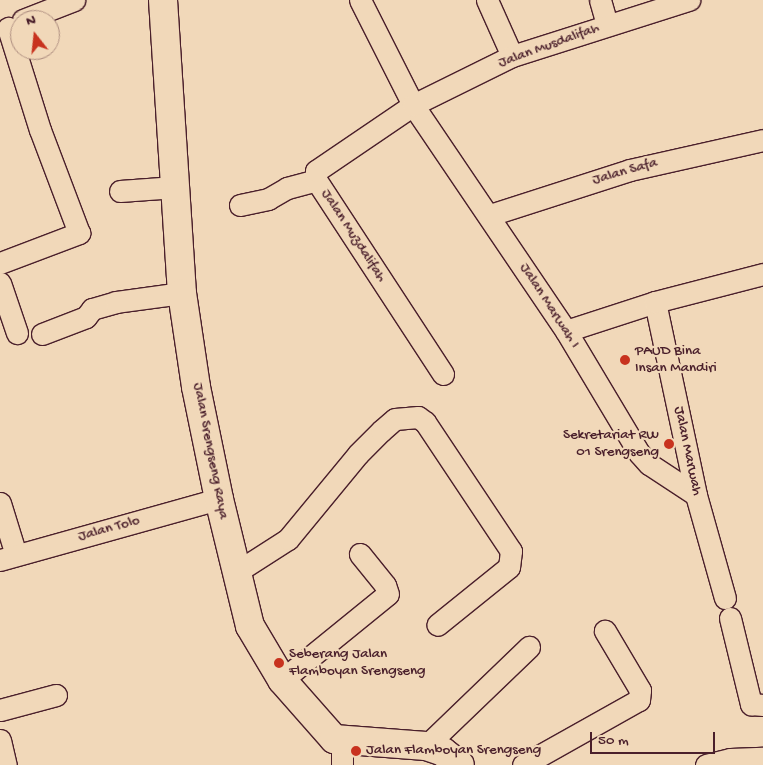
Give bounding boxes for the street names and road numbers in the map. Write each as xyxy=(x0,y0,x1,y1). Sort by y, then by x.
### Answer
street label: Jalan Musdalifah xyxy=(496,19,602,73)
street label: Jalan Safa xyxy=(590,154,660,190)
street label: Jalan Muzdalifah xyxy=(316,186,390,286)
street label: Jalan Marwah I xyxy=(515,260,583,352)
street label: Jalan Srengseng Raya xyxy=(188,381,232,521)
street label: Jalan Marwah xyxy=(669,405,705,497)
street label: Jalan Tolo xyxy=(76,512,142,546)

